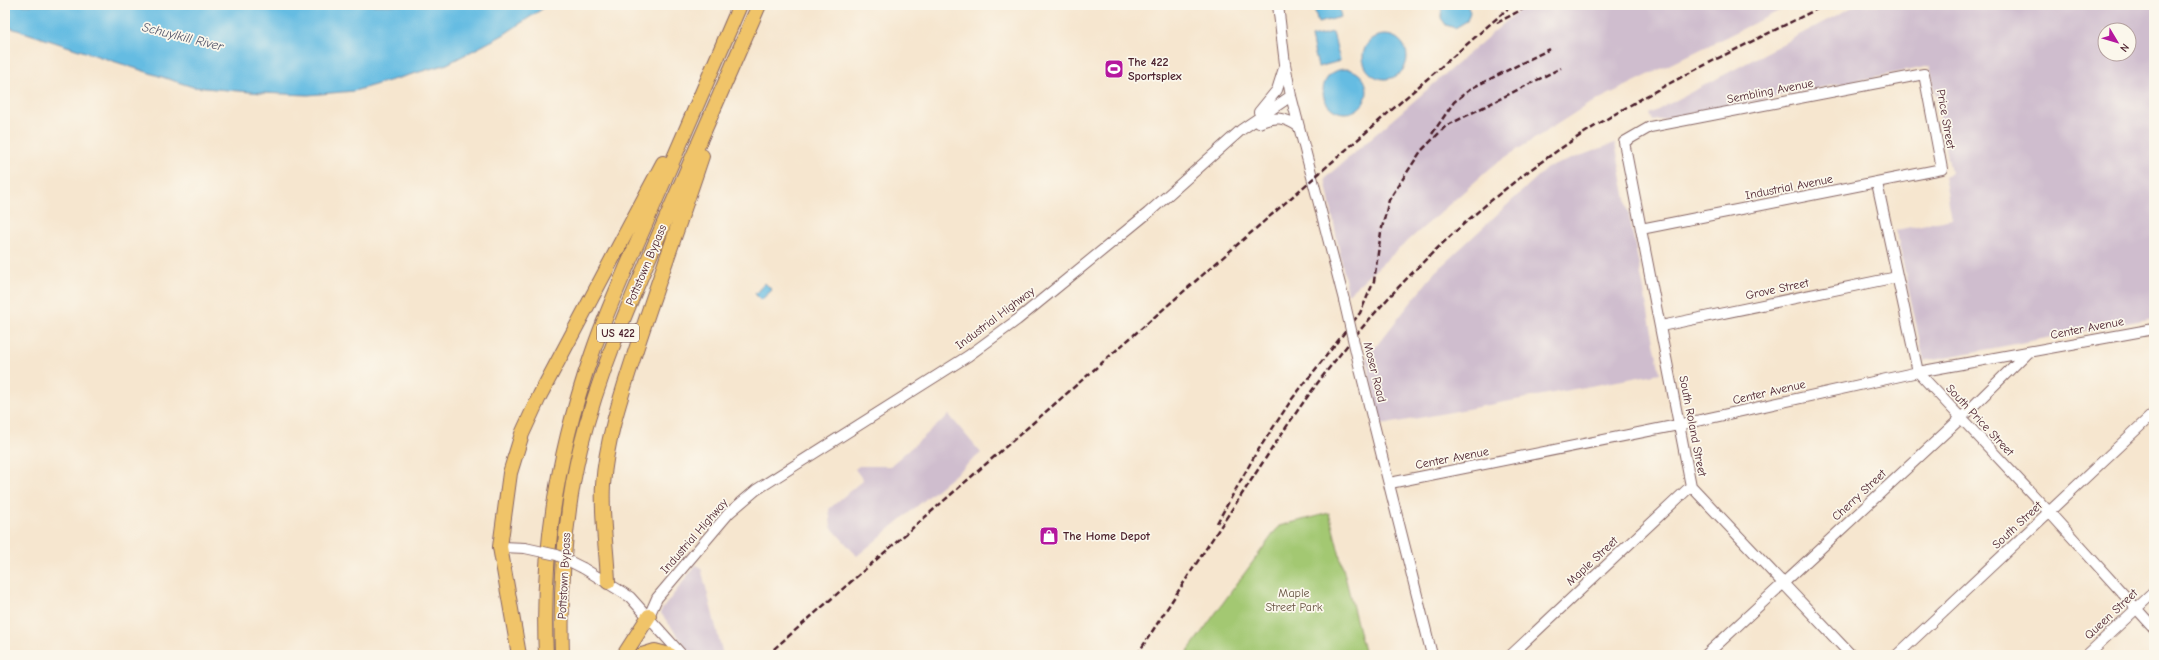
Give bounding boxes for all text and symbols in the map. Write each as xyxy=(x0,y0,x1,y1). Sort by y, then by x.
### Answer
water label: Schuylkill River xyxy=(141,19,226,54)
north arrow xyxy=(2097,22,2137,62)
text: N xyxy=(2117,41,2132,55)
place label: The 422 Sportsplex xyxy=(1128,55,1182,83)
sports icon: The 422 Sportsplex xyxy=(1103,58,1125,80)
street label: Sembling Avenue xyxy=(1726,76,1814,106)
street label: Price Street xyxy=(1934,88,1958,150)
street label: Industrial Avenue xyxy=(1744,172,1834,202)
street label: Pottstown Bypass xyxy=(623,222,669,308)
street label: Grove Street xyxy=(1744,275,1810,303)
street label: Industrial Highway xyxy=(953,283,1038,352)
street label: Center Avenue xyxy=(2049,314,2125,342)
road number: US 422 xyxy=(597,324,639,342)
street label: Moser Road xyxy=(1361,340,1389,404)
street label: South Roland Street xyxy=(1676,374,1710,478)
street label: Center Avenue xyxy=(1731,377,1807,407)
street label: South Price Street xyxy=(1943,381,2017,459)
street label: Center Avenue xyxy=(1414,444,1490,472)
street label: Cherry Street xyxy=(1829,466,1889,524)
street label: Industrial Highway xyxy=(657,495,731,577)
street label: South Street xyxy=(1989,498,2045,552)
shop icon: The Home Depot xyxy=(1038,525,1060,547)
place label: The Home Depot xyxy=(1063,529,1151,543)
street label: Pottstown Bypass xyxy=(555,532,573,620)
street label: Maple Street xyxy=(1563,533,1621,588)
park label: Maple Street Park xyxy=(1265,586,1323,614)
street label: Queen Street xyxy=(2082,586,2141,642)

